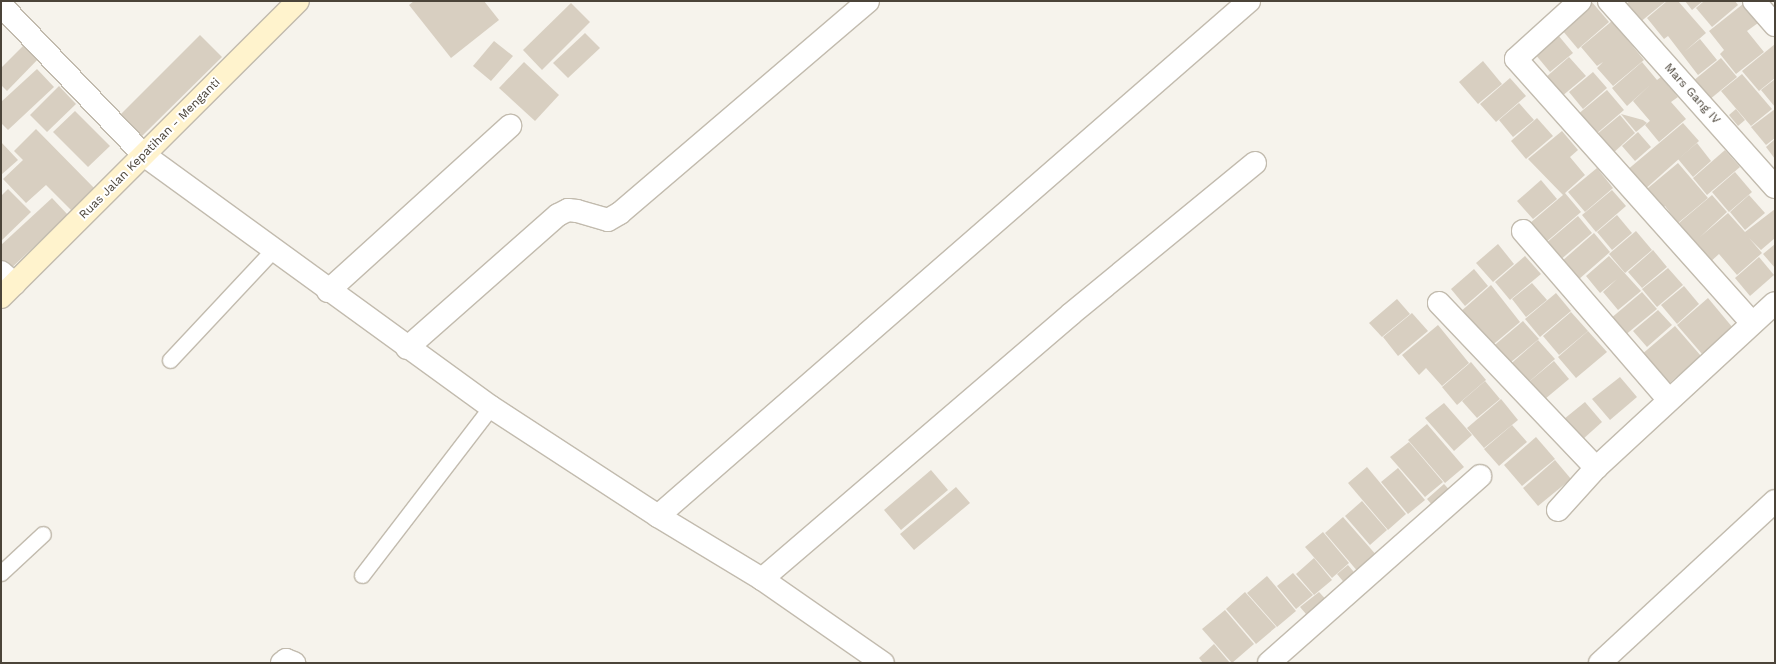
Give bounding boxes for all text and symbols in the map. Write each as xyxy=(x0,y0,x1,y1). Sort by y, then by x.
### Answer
street label: Mars Gang IV xyxy=(1661,61,1723,127)
street label: Ruas Jalan Kepatihan - Menganti xyxy=(76,75,224,223)

